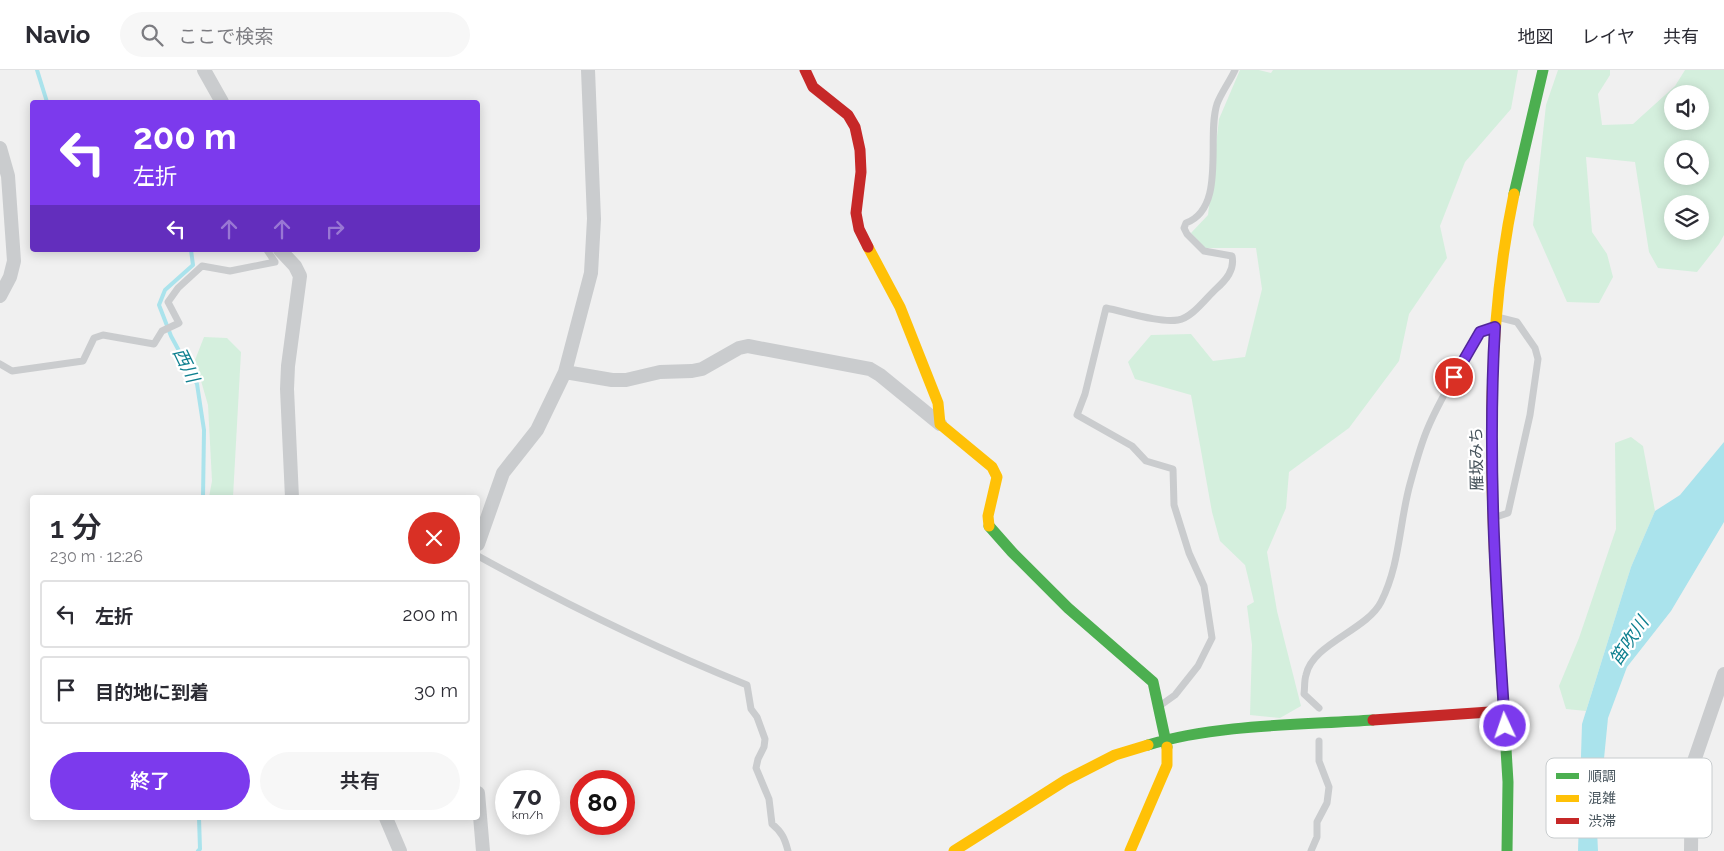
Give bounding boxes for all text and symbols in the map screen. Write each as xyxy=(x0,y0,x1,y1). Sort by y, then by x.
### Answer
search box xyxy=(120,12,470,57)
text: Navio xyxy=(25,20,90,49)
icon: search xyxy=(138,21,166,49)
text: ここで検索 xyxy=(178,25,273,47)
text: 地図 xyxy=(1518,26,1554,47)
text: レイヤ xyxy=(1582,26,1635,47)
text: 共有 xyxy=(1663,26,1699,47)
map controls xyxy=(1664,85,1709,240)
button: sound xyxy=(1664,85,1709,130)
text: 200 m xyxy=(133,116,237,157)
icon: left xyxy=(50,120,115,185)
button: search xyxy=(1664,140,1709,185)
text: 左折 xyxy=(133,163,177,189)
button: layers xyxy=(1664,195,1709,240)
icon: left xyxy=(162,215,190,243)
icon: ahead xyxy=(215,215,243,243)
icon: ahead xyxy=(268,215,296,243)
icon: right xyxy=(321,215,349,243)
water label: 西川 xyxy=(169,344,205,387)
pin xyxy=(1433,356,1475,398)
icon: arrive xyxy=(1440,363,1468,391)
street label: 雁坂みち xyxy=(1466,427,1487,491)
text: 1 分 xyxy=(50,510,102,545)
button: close xyxy=(408,512,460,564)
text: 230 m · 12:26 xyxy=(50,547,143,566)
icon: left xyxy=(52,600,80,628)
text: 200 m xyxy=(403,603,458,625)
text: 左折 xyxy=(95,605,133,627)
water label: 笛吹川 xyxy=(1605,611,1654,669)
icon: arrive xyxy=(52,676,80,704)
text: 30 m xyxy=(414,679,458,701)
text: 目的地に到着 xyxy=(95,681,209,703)
position arrow xyxy=(1478,699,1530,751)
button: 終了 xyxy=(50,752,250,810)
button: 共有 xyxy=(260,752,460,810)
legend xyxy=(1546,758,1712,838)
text: 順調 xyxy=(1588,768,1616,784)
speed limit sign: 80 xyxy=(570,770,635,835)
text: 70 xyxy=(513,781,542,811)
text: 混雑 xyxy=(1588,790,1616,806)
text: km/h xyxy=(512,808,543,822)
text: 渋滞 xyxy=(1588,813,1616,829)

